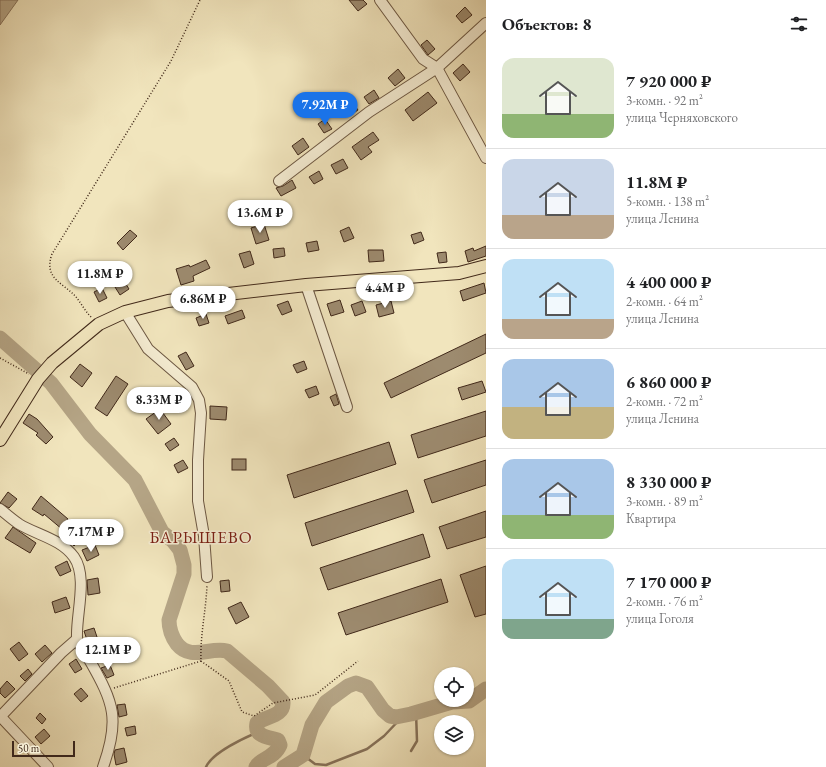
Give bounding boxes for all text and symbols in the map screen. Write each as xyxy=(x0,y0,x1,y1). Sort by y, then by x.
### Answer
text: Объектов: 8 xyxy=(502,13,592,35)
icon: filters xyxy=(788,13,810,35)
text: 7 920 000 ₽ xyxy=(626,70,712,92)
icon: home xyxy=(534,74,582,122)
pin: 7.92M ₽ xyxy=(288,92,362,126)
text: 3-комн. · 92 m² xyxy=(626,92,703,109)
text: 7.92M ₽ xyxy=(302,96,348,113)
text: улица Черняховского xyxy=(626,109,738,126)
text: 11.8M ₽ xyxy=(626,171,687,193)
icon: home xyxy=(534,175,582,223)
text: 5-комн. · 138 m² xyxy=(626,193,709,210)
pin: 13.6M ₽ xyxy=(223,200,297,234)
text: 13.6M ₽ xyxy=(237,204,283,221)
text: улица Ленина xyxy=(626,210,699,227)
pin: 11.8M ₽ xyxy=(63,261,137,295)
text: 11.8M ₽ xyxy=(77,265,123,282)
text: 4 400 000 ₽ xyxy=(626,271,712,293)
pin: 4.4M ₽ xyxy=(352,275,418,309)
icon: home xyxy=(534,275,582,323)
text: 4.4M ₽ xyxy=(365,279,405,296)
pin: 6.86M ₽ xyxy=(166,286,240,320)
text: 6.86M ₽ xyxy=(180,290,226,307)
text: 2-комн. · 64 m² xyxy=(626,293,703,310)
text: улица Ленина xyxy=(626,310,699,327)
text: 6 860 000 ₽ xyxy=(626,371,712,393)
icon: home xyxy=(534,375,582,423)
pin: 8.33M ₽ xyxy=(122,387,196,421)
text: 8.33M ₽ xyxy=(136,391,182,408)
text: 2-комн. · 72 m² xyxy=(626,393,703,410)
text: улица Ленина xyxy=(626,410,699,427)
text: 8 330 000 ₽ xyxy=(626,471,712,493)
icon: home xyxy=(534,475,582,523)
text: 3-комн. · 89 m² xyxy=(626,493,703,510)
text: Квартира xyxy=(626,510,676,527)
pin: 7.17M ₽ xyxy=(54,519,128,553)
text: 7.17M ₽ xyxy=(68,523,114,540)
district label: БАРЫШЕВО xyxy=(149,526,253,548)
text: 7 170 000 ₽ xyxy=(626,571,712,593)
icon: home xyxy=(534,575,582,623)
text: 2-комн. · 76 m² xyxy=(626,593,703,610)
text: улица Гоголя xyxy=(626,610,694,627)
pin: 12.1M ₽ xyxy=(71,637,145,671)
text: 12.1M ₽ xyxy=(85,641,131,658)
map controls xyxy=(434,667,474,755)
button: locate xyxy=(434,667,474,707)
button: layers xyxy=(434,715,474,755)
scale bar xyxy=(12,739,75,758)
text: 50 m xyxy=(18,741,39,755)

